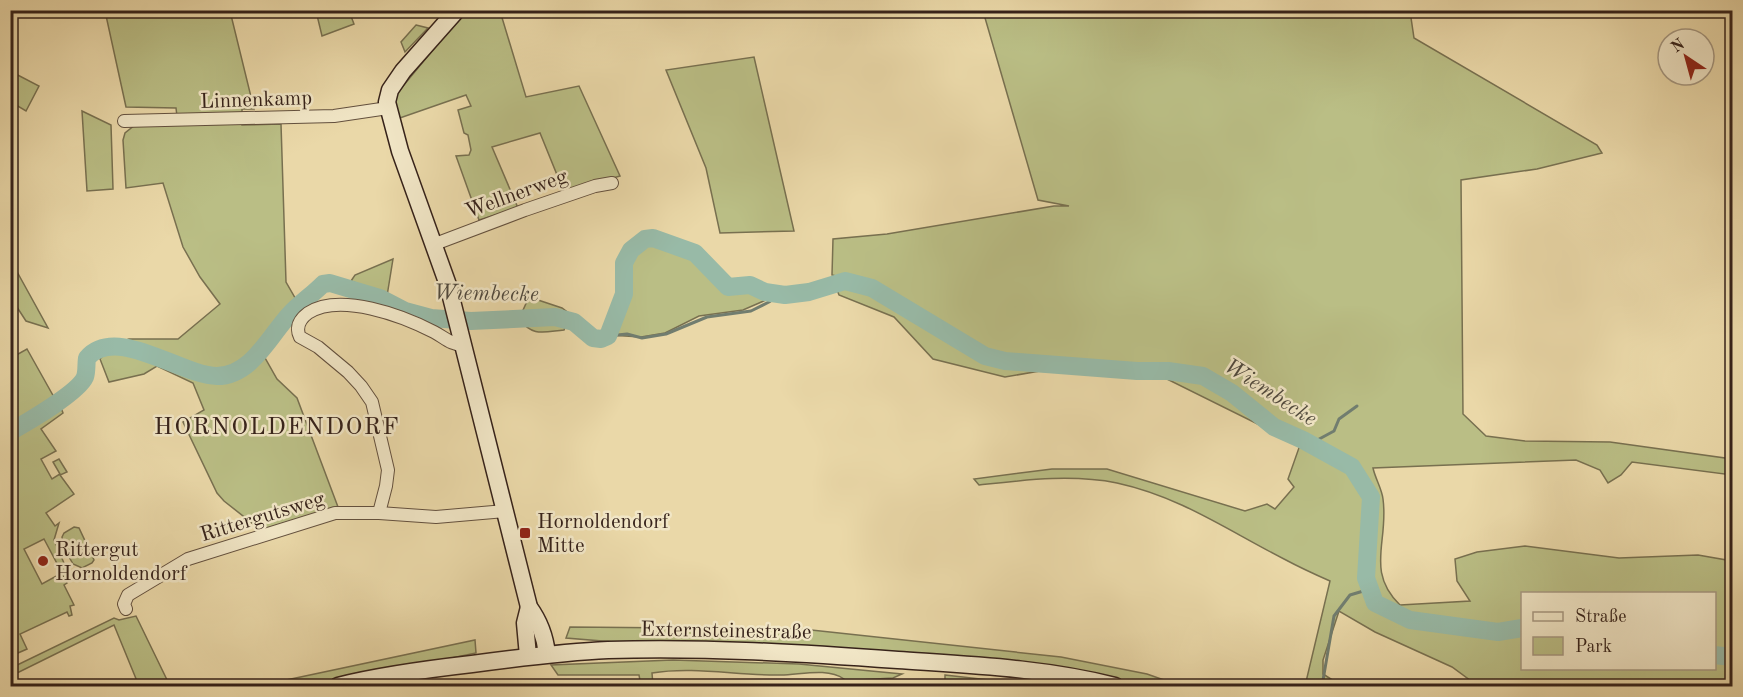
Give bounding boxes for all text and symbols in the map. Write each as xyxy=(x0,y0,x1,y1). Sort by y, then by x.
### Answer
north arrow xyxy=(1656,27,1716,87)
text: N xyxy=(1669,36,1689,57)
street label: Linnenkamp xyxy=(200,88,313,113)
street label: Wellnerweg xyxy=(463,166,571,223)
water label: Wiembecke xyxy=(433,282,539,306)
water label: Wiembecke xyxy=(1220,355,1320,431)
district label: HORNOLDENDORF xyxy=(154,416,400,440)
street label: Rittergutsweg xyxy=(198,488,328,546)
place label: Hornoldendorf Mitte xyxy=(537,512,670,557)
marker: Hornoldendorf Mitte xyxy=(518,526,532,540)
place label: Rittergut Hornoldendorf xyxy=(55,540,188,585)
marker: Rittergut Hornoldendorf xyxy=(36,554,50,568)
legend xyxy=(1521,592,1716,670)
text: Straße xyxy=(1575,608,1626,626)
street label: Externsteinestraße xyxy=(640,620,812,643)
text: Park xyxy=(1575,638,1612,656)

